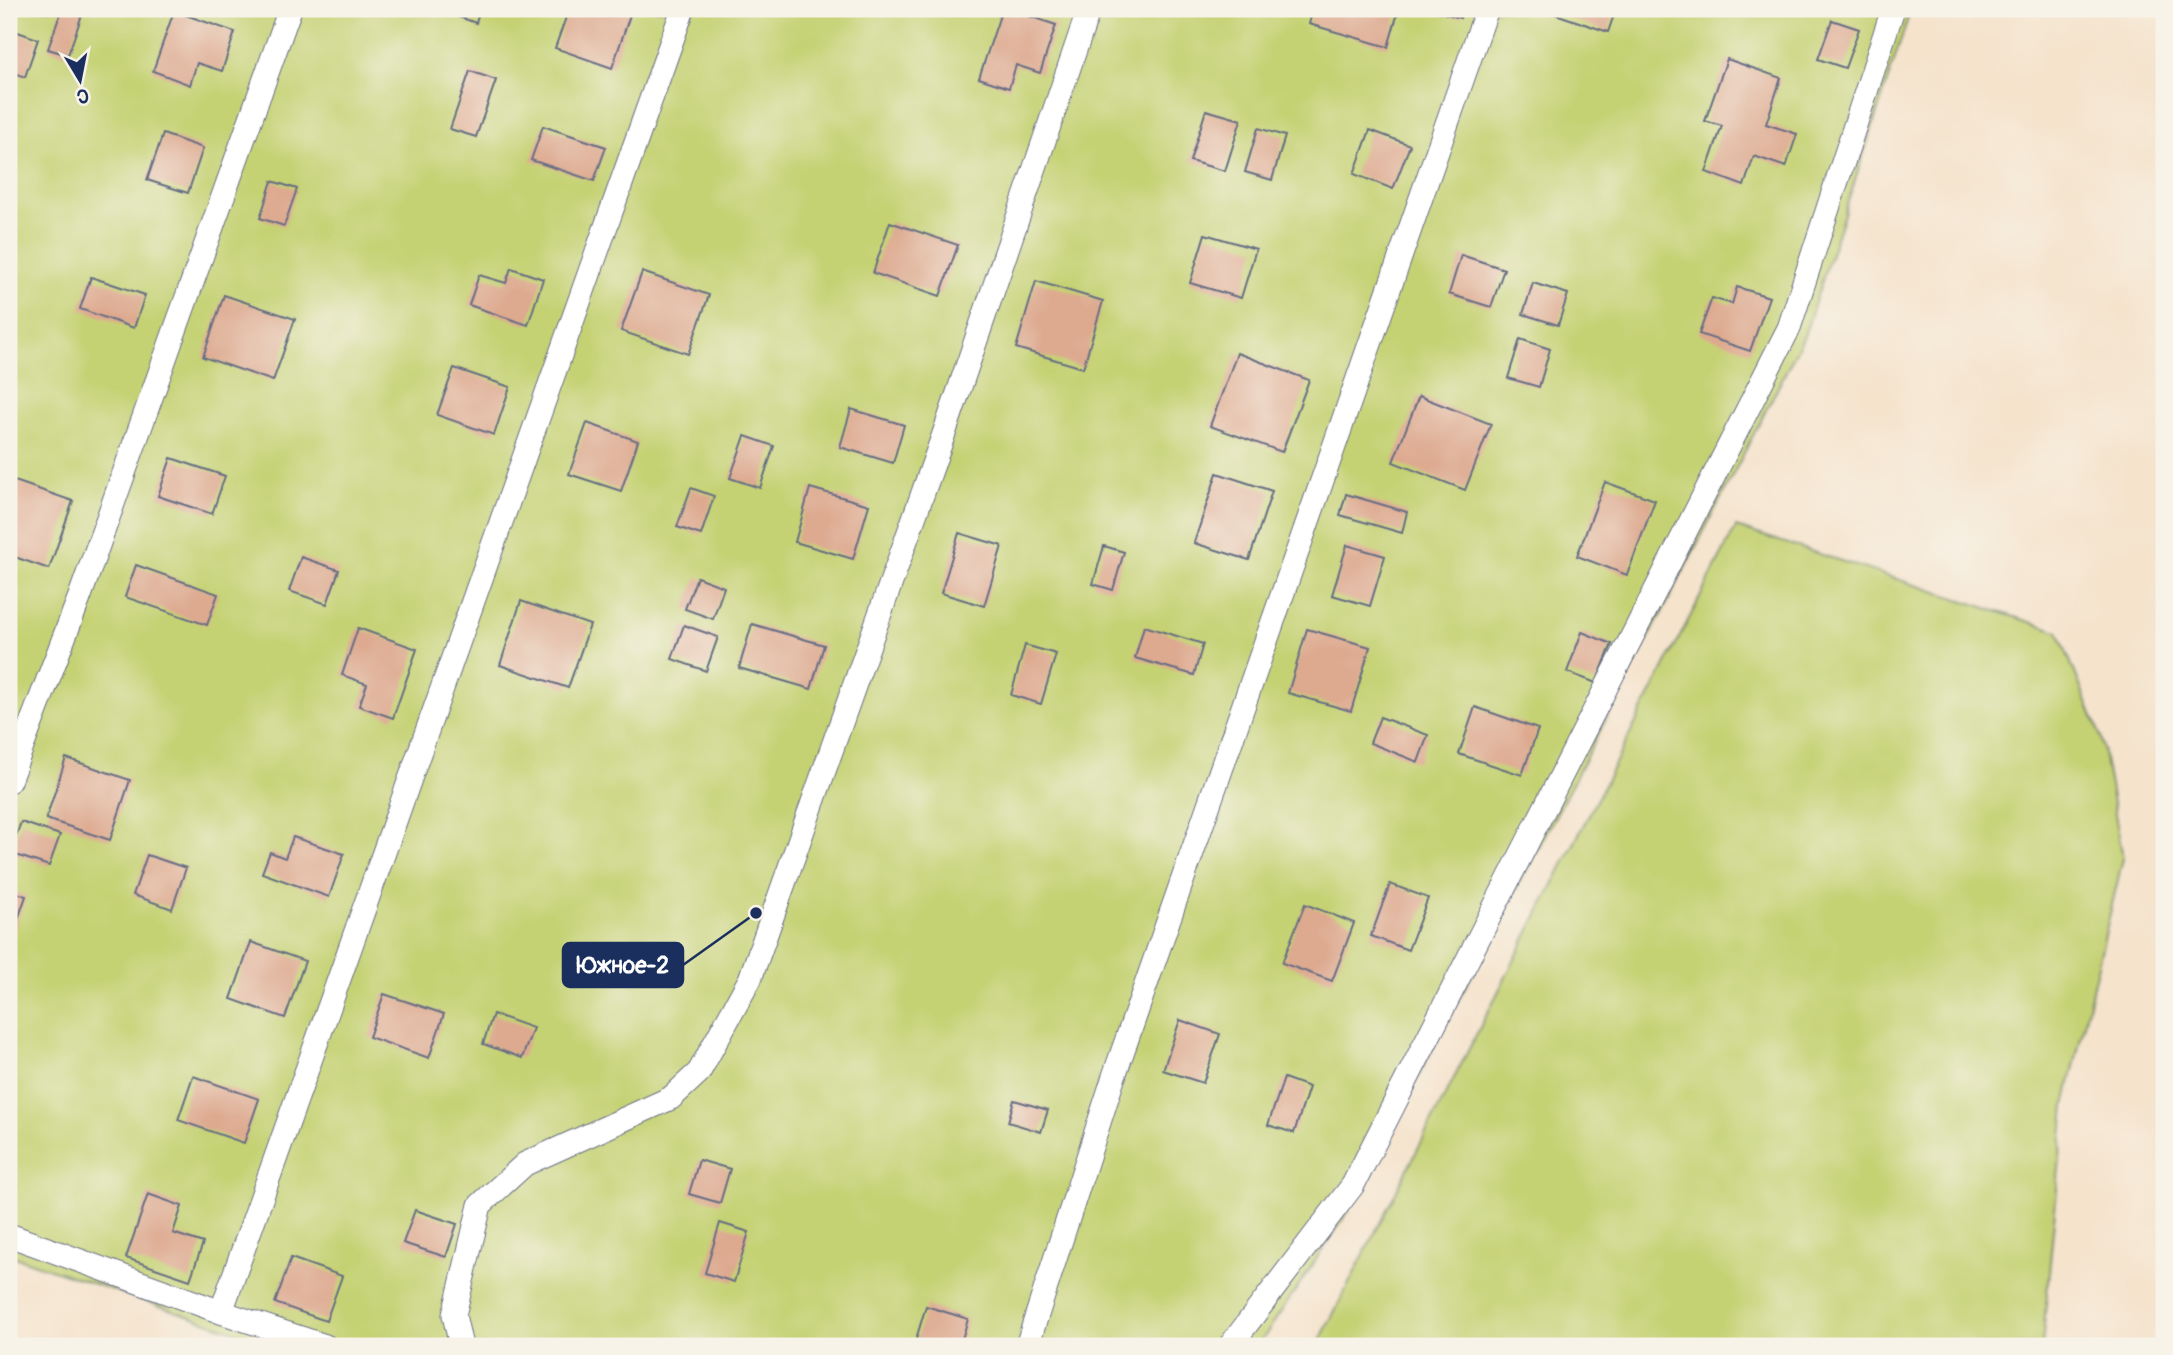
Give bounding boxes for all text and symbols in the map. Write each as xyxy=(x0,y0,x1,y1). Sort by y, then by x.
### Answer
north arrow xyxy=(46,46,116,116)
text: С xyxy=(75,83,91,109)
callout: Южное-2 xyxy=(563,943,683,987)
text: Южное-2 xyxy=(576,951,669,980)

